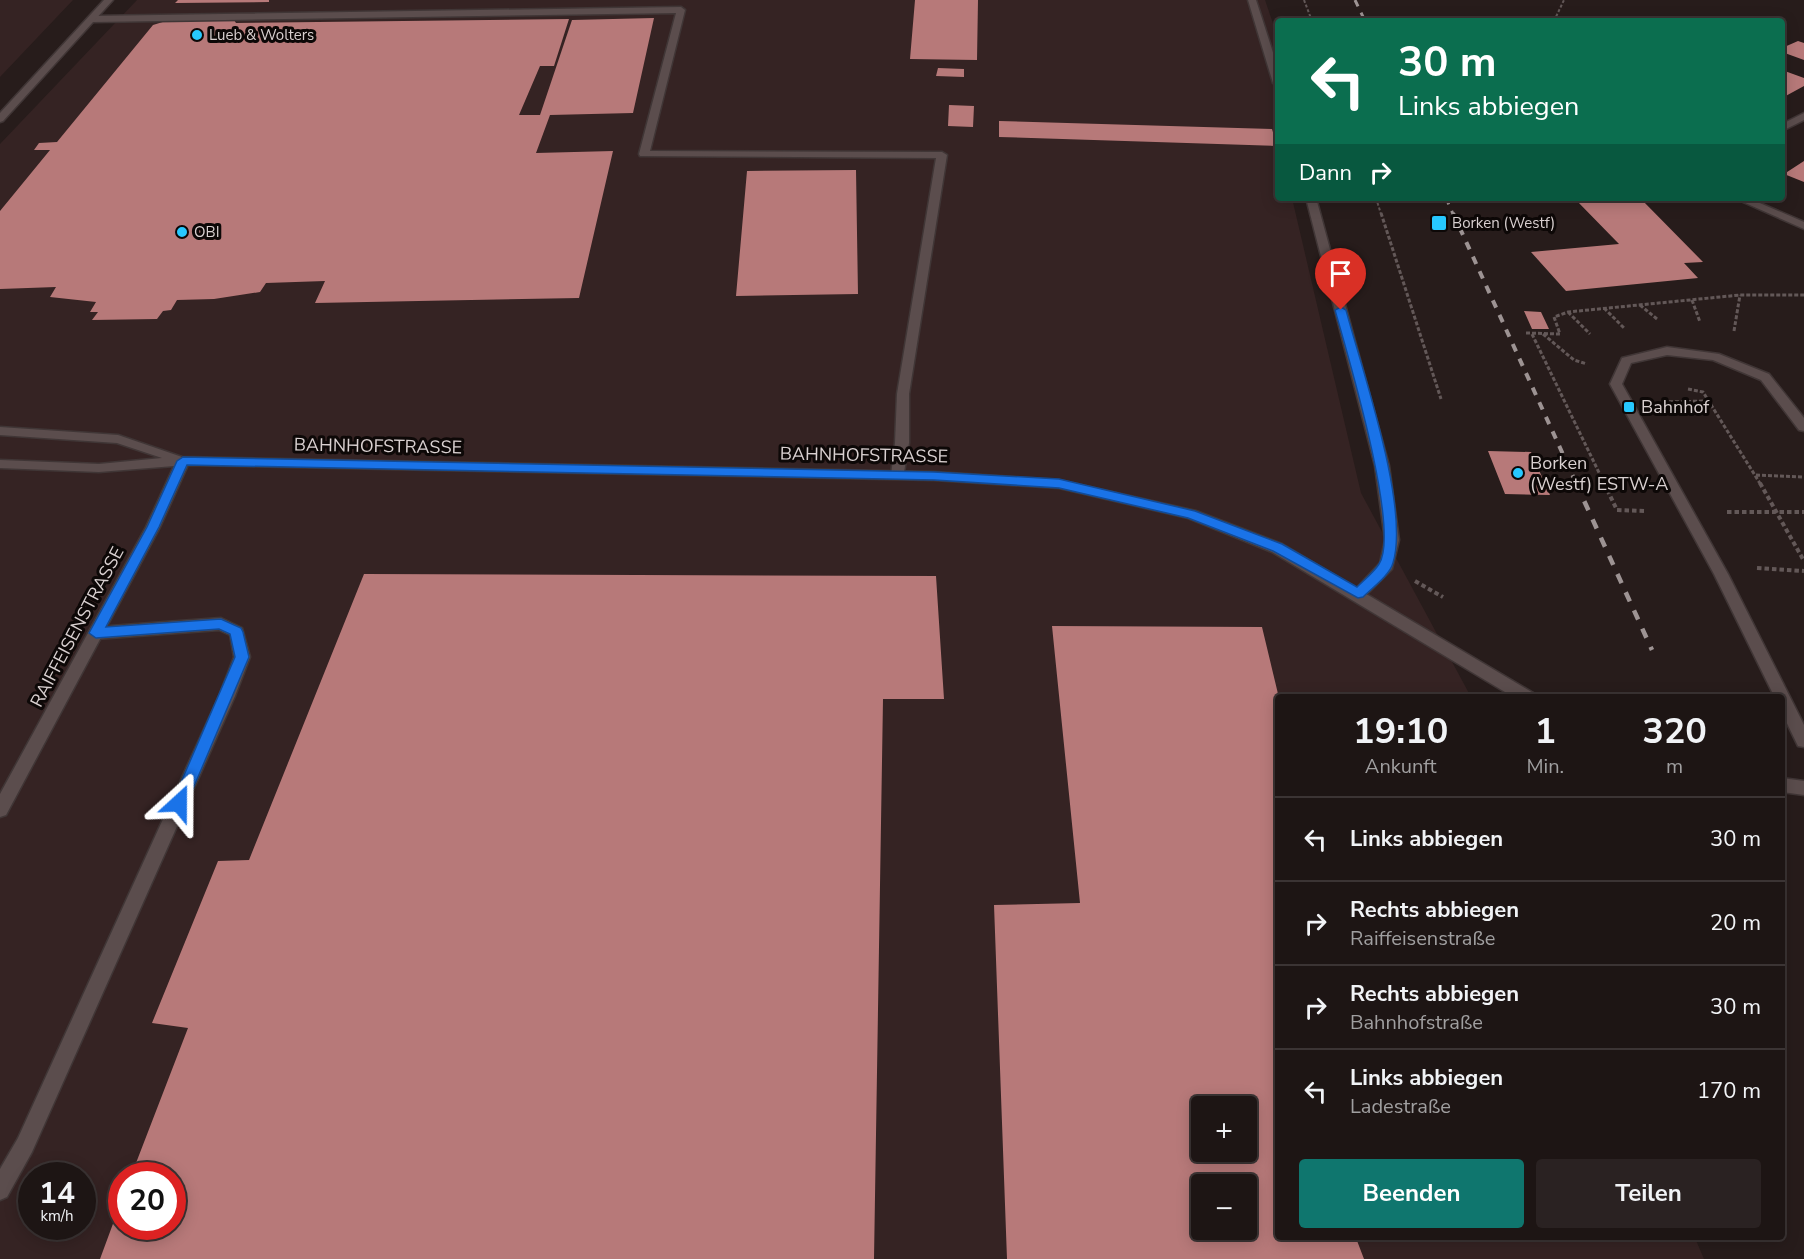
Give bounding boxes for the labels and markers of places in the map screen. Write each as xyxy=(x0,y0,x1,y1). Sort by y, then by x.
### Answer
place label: Lueb & Wolters xyxy=(209,25,314,45)
marker: Lueb & Wolters xyxy=(190,28,204,42)
place label: Borken (Westf) xyxy=(1452,213,1555,233)
marker: Borken (Westf) xyxy=(1430,214,1448,232)
place label: OBI xyxy=(194,222,220,242)
marker: OBI xyxy=(175,225,189,239)
pin xyxy=(1315,248,1366,310)
place label: Bahnhof xyxy=(1641,395,1710,419)
marker: Bahnhof xyxy=(1622,400,1636,414)
place label: Borken (Westf) ESTW-A xyxy=(1530,451,1668,496)
marker: Borken (Westf) ESTW-A xyxy=(1511,466,1525,480)

